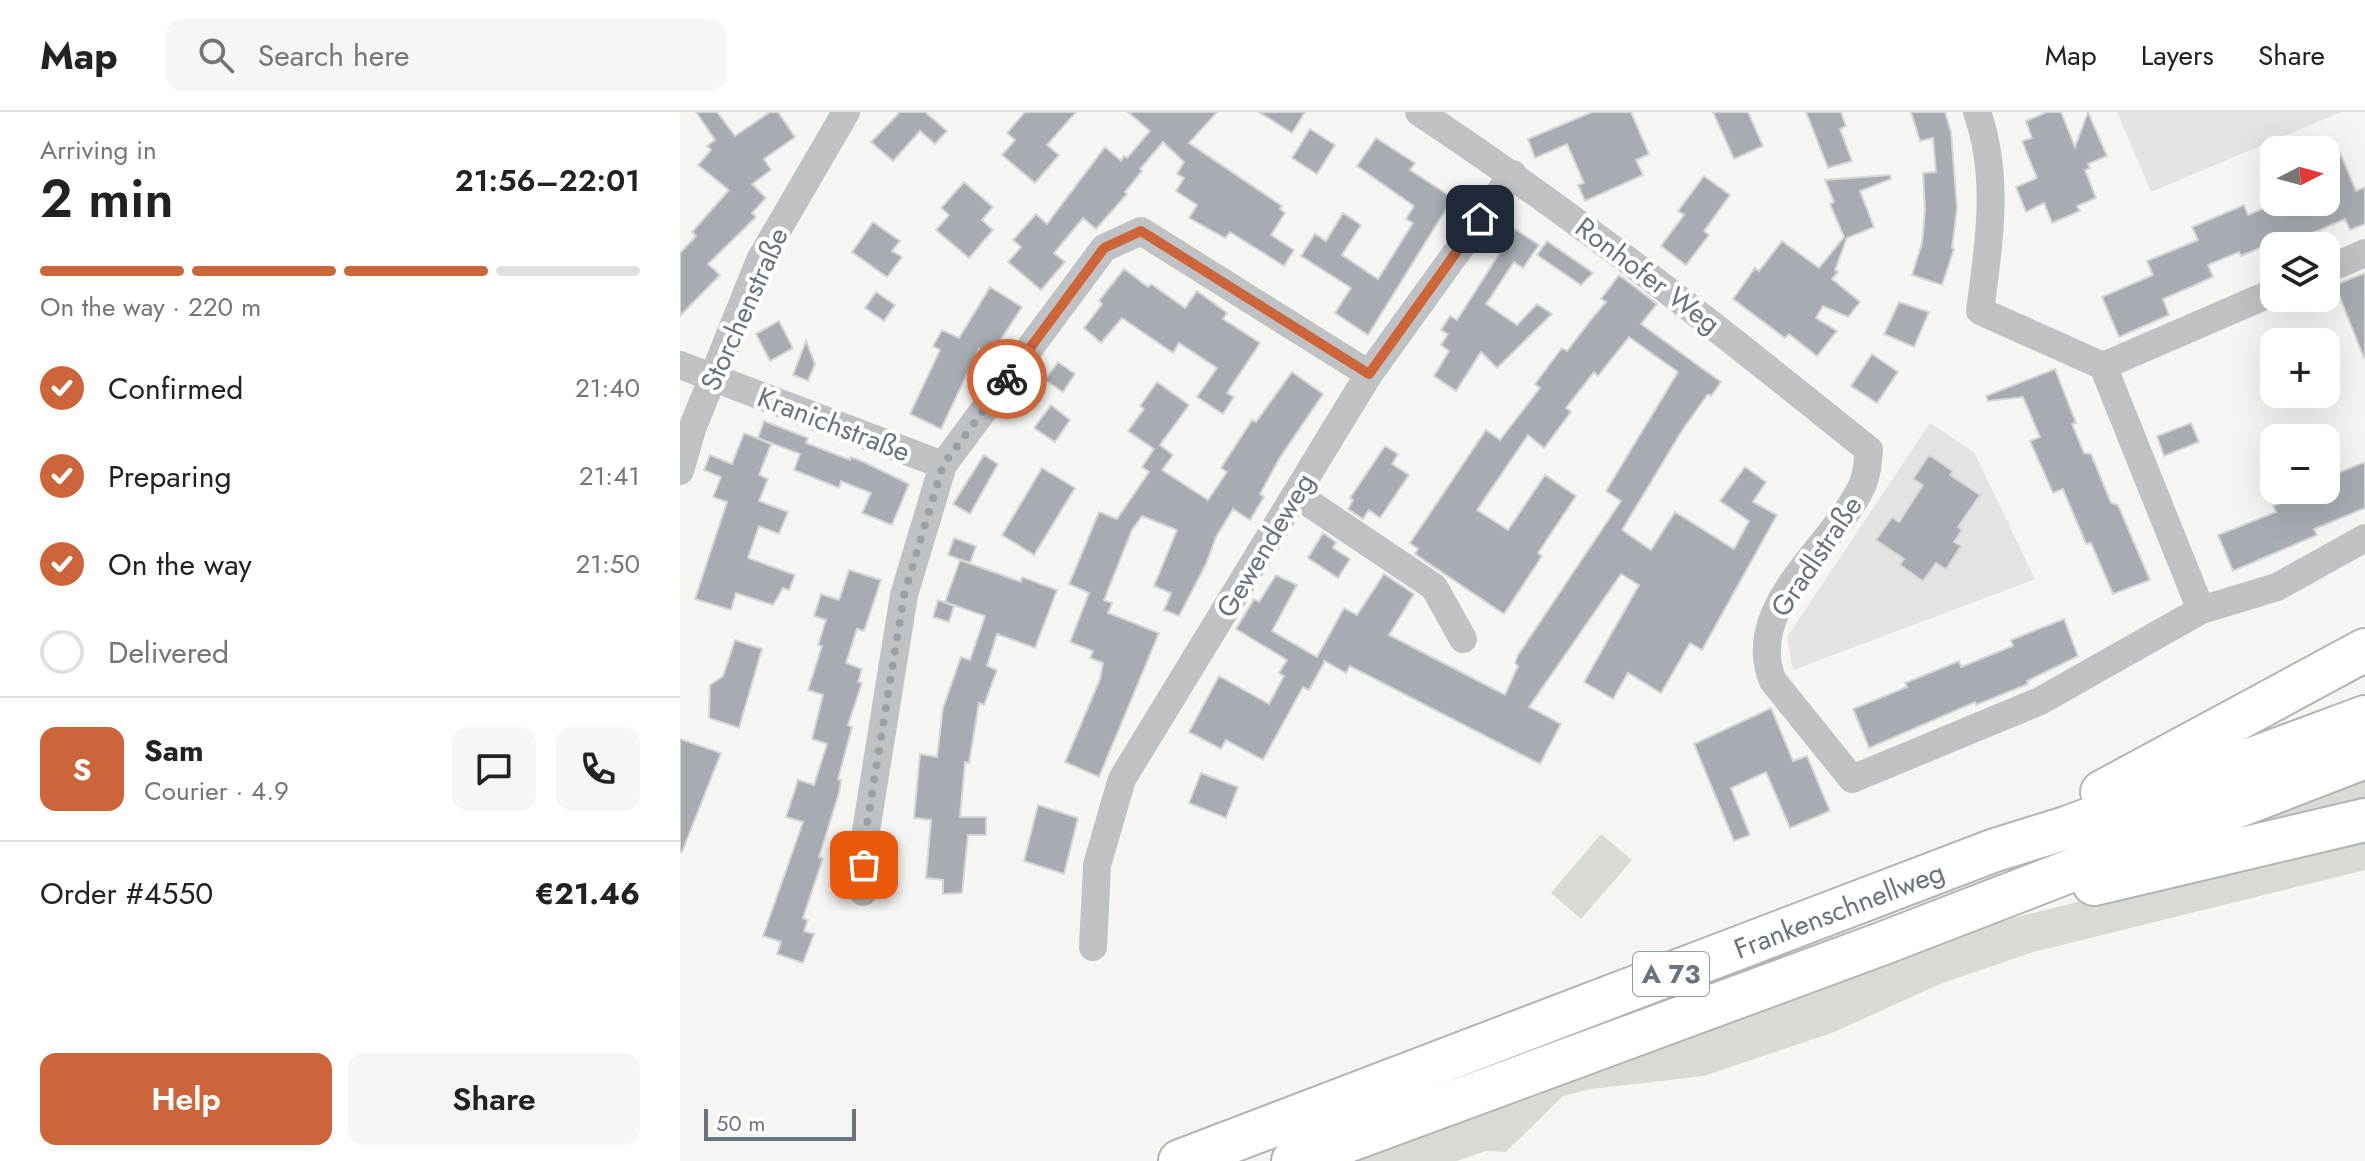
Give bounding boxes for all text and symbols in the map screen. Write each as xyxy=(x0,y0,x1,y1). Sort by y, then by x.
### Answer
search box xyxy=(166,19,726,91)
text: Map xyxy=(40,28,118,83)
icon: search xyxy=(194,33,238,77)
text: Search here xyxy=(258,34,410,77)
text: Map xyxy=(2045,35,2097,76)
text: Layers xyxy=(2141,35,2214,76)
text: Share xyxy=(2258,35,2325,76)
text: Arriving in xyxy=(40,131,157,169)
north arrow xyxy=(2260,136,2340,216)
map controls xyxy=(2260,136,2340,504)
text: 21:56–22:01 xyxy=(455,159,640,202)
text: 2 min xyxy=(40,161,173,237)
pin xyxy=(1446,185,1514,253)
icon: home xyxy=(1458,197,1502,241)
street label: Ronhofer Weg xyxy=(1567,207,1729,344)
street label: Storchenstraße xyxy=(690,221,799,398)
button: layers xyxy=(2260,232,2340,312)
text: On the way · 220 m xyxy=(40,288,261,326)
button: + xyxy=(2260,328,2340,408)
courier xyxy=(967,339,1047,419)
icon: bike xyxy=(985,357,1029,401)
icon: check xyxy=(40,366,84,410)
text: Confirmed xyxy=(108,367,243,410)
text: 21:40 xyxy=(575,369,640,407)
street label: Kranichstraße xyxy=(752,377,916,472)
button: − xyxy=(2260,424,2340,504)
icon: check xyxy=(40,454,84,498)
text: Preparing xyxy=(108,455,232,498)
text: 21:41 xyxy=(579,457,640,495)
street label: Gewendeweg xyxy=(1206,465,1325,625)
street label: Gradlstraße xyxy=(1761,487,1872,625)
icon: check xyxy=(40,542,84,586)
text: On the way xyxy=(108,543,252,586)
text: 21:50 xyxy=(575,545,640,583)
text: Delivered xyxy=(108,631,229,674)
button: chat xyxy=(452,727,536,811)
button: phone xyxy=(556,727,640,811)
text: Sam xyxy=(144,729,204,772)
text: S xyxy=(73,748,91,791)
text: Courier · 4.9 xyxy=(144,772,289,810)
pin xyxy=(830,831,898,899)
icon: bag xyxy=(842,843,886,887)
street label: Frankenschnellweg xyxy=(1728,851,1950,969)
text: Order #4550 xyxy=(40,872,213,915)
text: €21.46 xyxy=(535,872,640,915)
road number: A 73 xyxy=(1633,952,1709,996)
button: Help xyxy=(40,1053,332,1145)
button: Share xyxy=(348,1053,640,1145)
scale bar xyxy=(704,1105,856,1141)
text: 50 m xyxy=(716,1107,765,1139)

